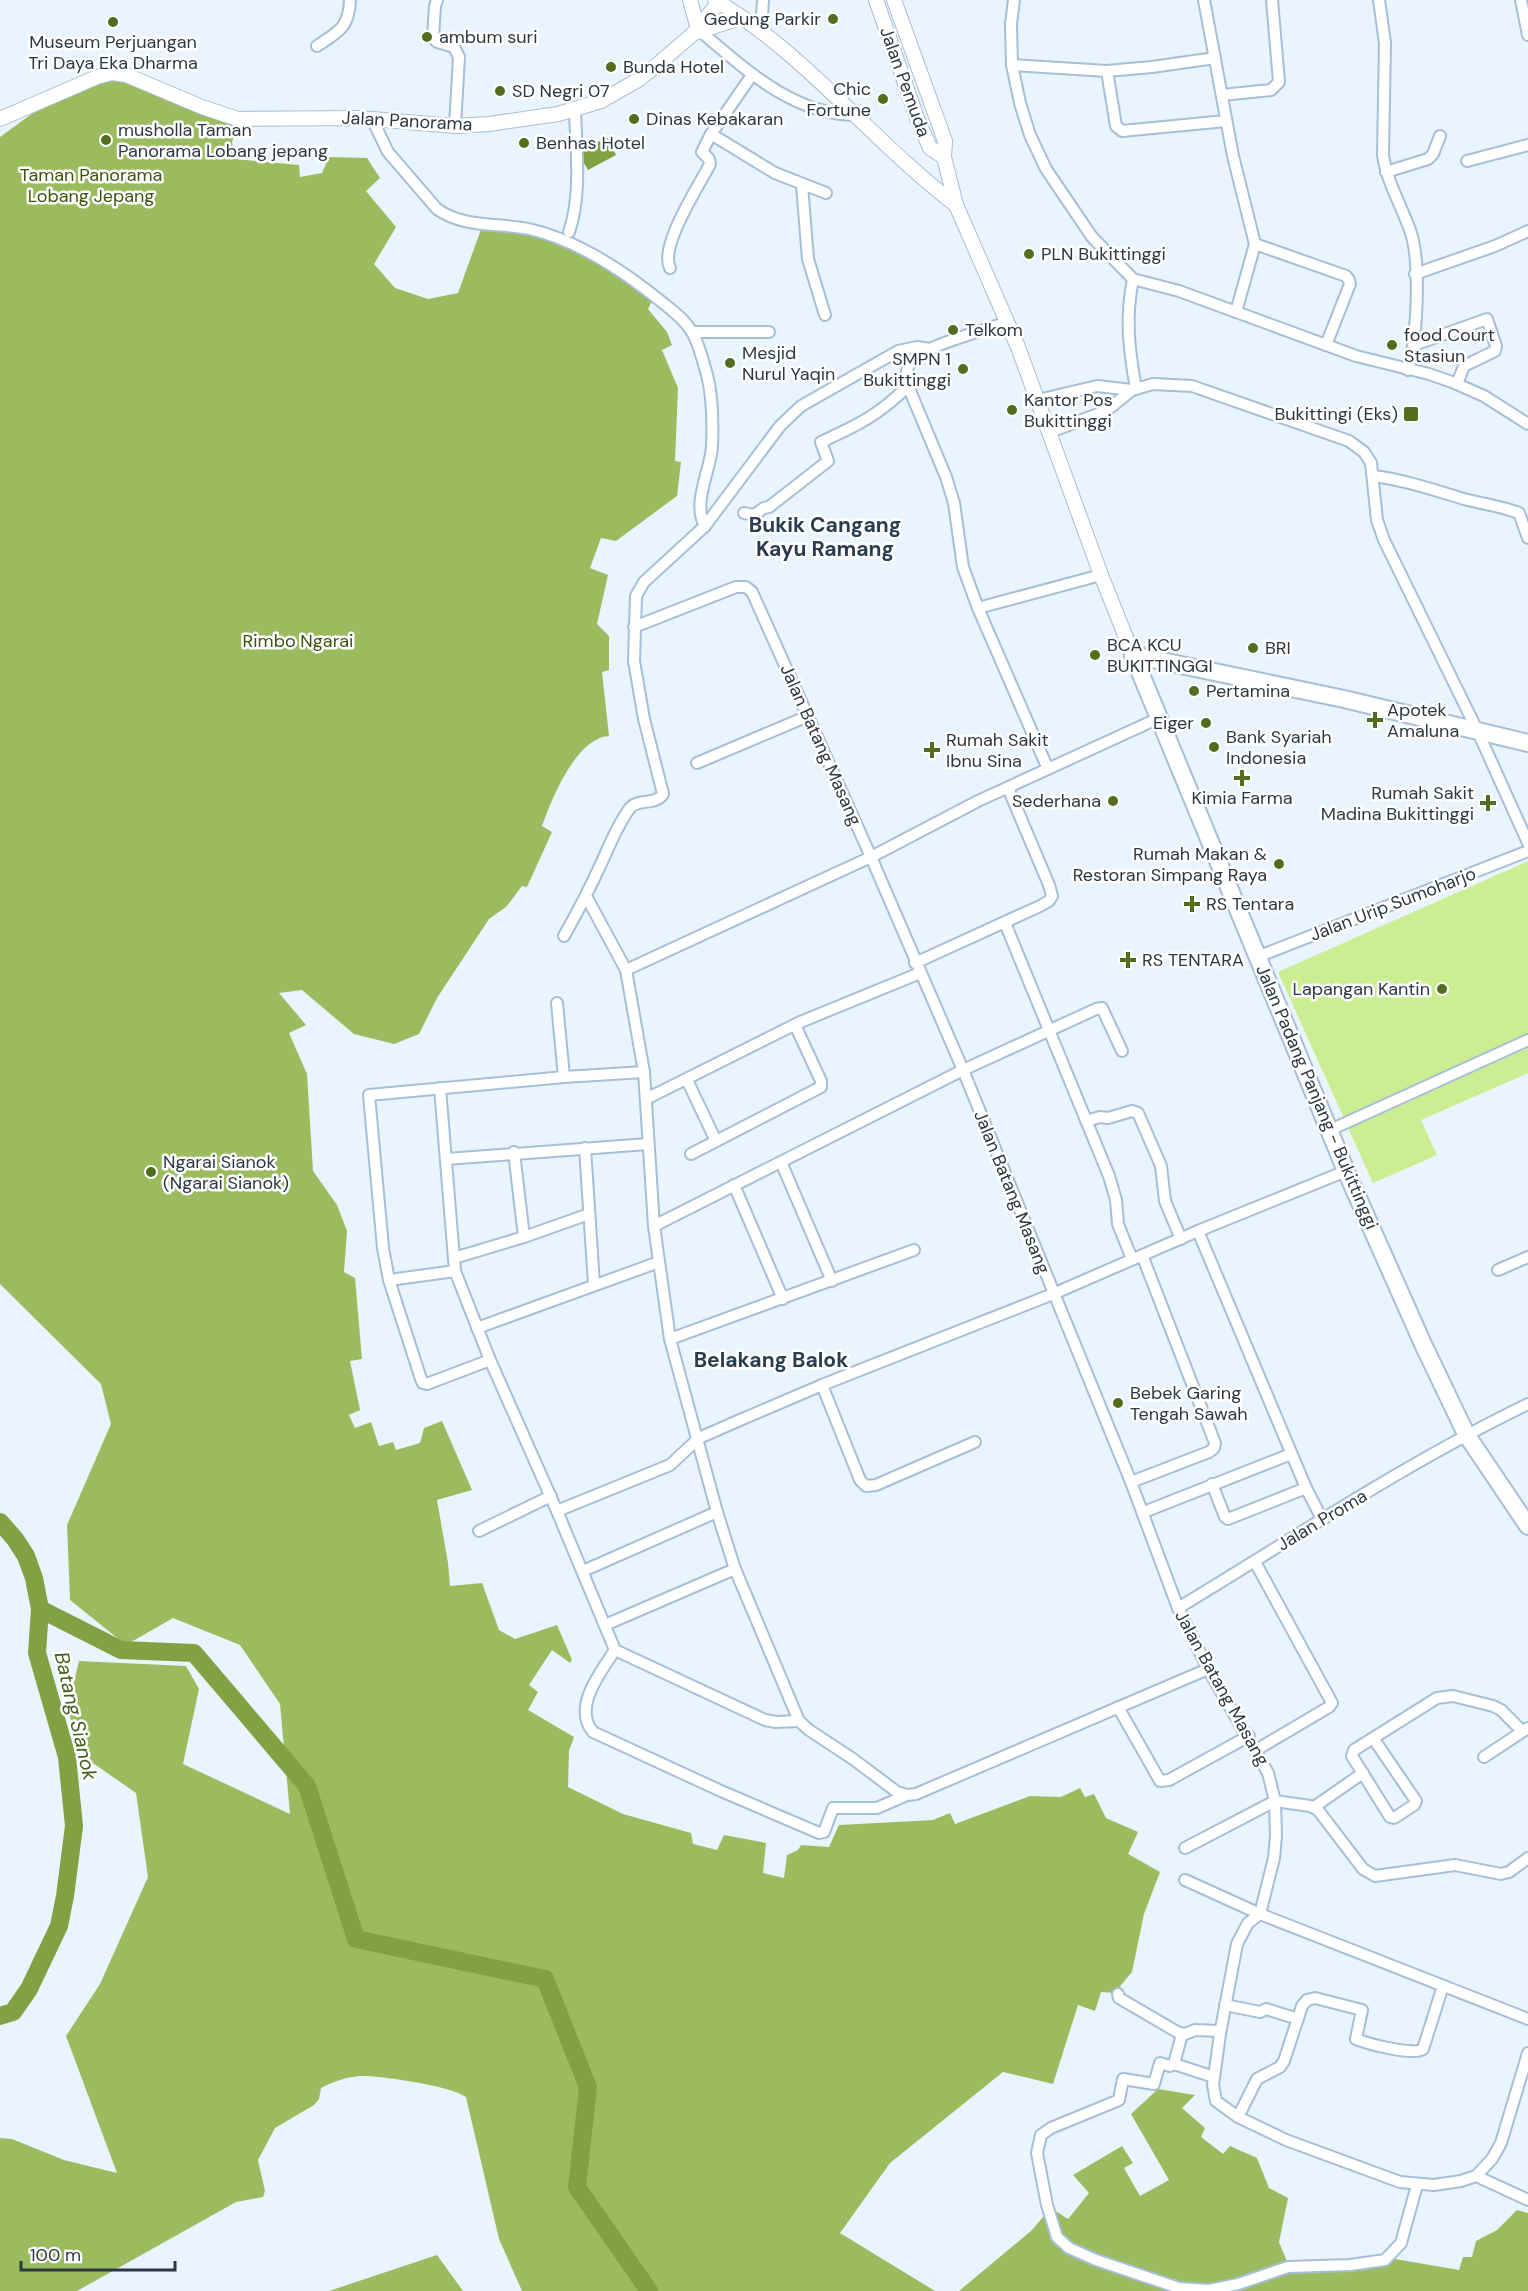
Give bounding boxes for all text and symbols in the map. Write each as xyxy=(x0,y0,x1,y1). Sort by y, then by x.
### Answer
place label: Gedung Parkir xyxy=(704,7,821,31)
marker: Gedung Parkir xyxy=(826,12,840,26)
marker: Museum Perjuangan Tri Daya Eka Dharma xyxy=(106,15,120,29)
street label: Jalan Pemuda xyxy=(874,24,936,140)
place label: ambum suri xyxy=(439,25,538,49)
place label: Museum Perjuangan Tri Daya Eka Dharma xyxy=(28,30,198,75)
marker: ambum suri xyxy=(420,30,434,44)
place label: Bunda Hotel xyxy=(623,55,724,79)
marker: Bunda Hotel xyxy=(604,60,618,74)
place label: Chic Fortune xyxy=(806,77,871,122)
place label: SD Negri 07 xyxy=(512,79,610,103)
marker: SD Negri 07 xyxy=(493,84,507,98)
marker: Chic Fortune xyxy=(876,92,890,106)
street label: Jalan Panorama xyxy=(341,106,473,136)
place label: Dinas Kebakaran xyxy=(646,107,783,131)
marker: Dinas Kebakaran xyxy=(627,112,641,126)
place label: musholla Taman Panorama Lobang jepang xyxy=(118,118,328,163)
place label: Benhas Hotel xyxy=(536,131,645,155)
marker: musholla Taman Panorama Lobang jepang xyxy=(99,133,113,147)
marker: Benhas Hotel xyxy=(517,136,531,150)
park label: Taman Panorama Lobang Jepang xyxy=(20,163,162,208)
place label: PLN Bukittinggi xyxy=(1041,242,1166,266)
marker: PLN Bukittinggi xyxy=(1022,247,1036,261)
place label: Telkom xyxy=(965,318,1023,342)
marker: Telkom xyxy=(946,323,960,337)
place label: food Court Stasiun xyxy=(1404,323,1495,368)
marker: food Court Stasiun xyxy=(1385,338,1399,352)
place label: Mesjid Nurul Yaqin xyxy=(742,341,835,386)
place label: SMPN 1 Bukittinggi xyxy=(863,347,951,392)
marker: Mesjid Nurul Yaqin xyxy=(723,356,737,370)
marker: SMPN 1 Bukittinggi xyxy=(956,362,970,376)
place label: Kantor Pos Bukittinggi xyxy=(1024,388,1113,433)
place label: Bukittingi (Eks) xyxy=(1274,402,1398,426)
marker: Kantor Pos Bukittinggi xyxy=(1005,403,1019,417)
marker: Bukittingi (Eks) xyxy=(1402,405,1420,423)
district label: Bukik Cangang Kayu Ramang xyxy=(749,511,901,563)
park label: Rimbo Ngarai xyxy=(243,629,353,653)
place label: BCA KCU BUKITTINGGI xyxy=(1107,633,1213,678)
place label: BRI xyxy=(1265,636,1291,660)
marker: BRI xyxy=(1246,641,1260,655)
marker: BCA KCU BUKITTINGGI xyxy=(1088,648,1102,662)
street label: Jalan Batang Masang xyxy=(775,661,867,829)
place label: Pertamina xyxy=(1206,679,1290,703)
marker: Pertamina xyxy=(1187,684,1201,698)
place label: Apotek Amaluna xyxy=(1387,698,1459,743)
place label: Eiger xyxy=(1153,711,1194,735)
marker: Apotek Amaluna xyxy=(1368,713,1382,727)
marker: Eiger xyxy=(1199,716,1213,730)
place label: Bank Syariah Indonesia xyxy=(1226,725,1332,770)
place label: Rumah Sakit Ibnu Sina xyxy=(946,728,1049,773)
marker: Bank Syariah Indonesia xyxy=(1207,740,1221,754)
marker: Rumah Sakit Ibnu Sina xyxy=(923,741,941,759)
marker: Kimia Farma xyxy=(1235,771,1249,785)
place label: Rumah Sakit Madina Bukittinggi xyxy=(1321,781,1474,826)
place label: Kimia Farma xyxy=(1191,786,1293,810)
place label: Sederhana xyxy=(1012,789,1101,813)
marker: Sederhana xyxy=(1106,794,1120,808)
marker: Rumah Sakit Madina Bukittinggi xyxy=(1479,794,1497,812)
place label: Rumah Makan & Restoran Simpang Raya xyxy=(1073,842,1267,887)
marker: Rumah Makan & Restoran Simpang Raya xyxy=(1272,857,1286,871)
street label: Jalan Urip Sumoharjo xyxy=(1307,861,1479,947)
place label: RS Tentara xyxy=(1206,892,1294,916)
marker: RS Tentara xyxy=(1183,895,1201,913)
place label: RS TENTARA xyxy=(1142,948,1244,972)
marker: RS TENTARA xyxy=(1119,951,1137,969)
street label: Jalan Padang Panjang - Bukittinggi xyxy=(1250,961,1384,1233)
place label: Lapangan Kantin xyxy=(1292,977,1430,1001)
marker: Lapangan Kantin xyxy=(1435,982,1449,996)
street label: Jalan Batang Masang xyxy=(968,1107,1056,1277)
place label: Ngarai Sianok (Ngarai Sianok) xyxy=(163,1150,289,1195)
marker: Ngarai Sianok (Ngarai Sianok) xyxy=(144,1165,158,1179)
district label: Belakang Balok xyxy=(694,1346,848,1374)
place label: Bebek Garing Tengah Sawah xyxy=(1130,1381,1248,1426)
marker: Bebek Garing Tengah Sawah xyxy=(1111,1396,1125,1410)
street label: Jalan Proma xyxy=(1273,1484,1371,1556)
street label: Jalan Batang Masang xyxy=(1169,1606,1275,1770)
water label: Batang Sianok xyxy=(49,1649,104,1784)
scale bar xyxy=(21,2234,176,2272)
text: 100 m xyxy=(30,2243,81,2267)

